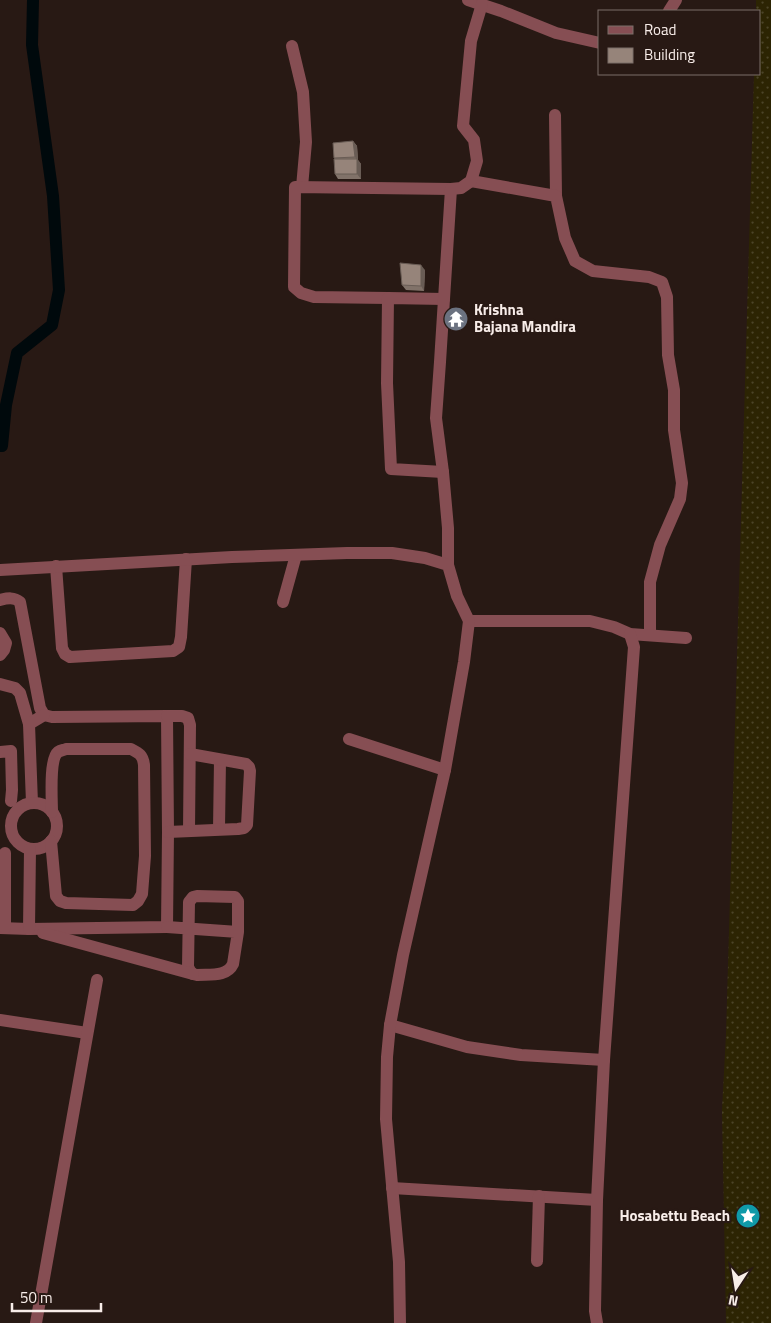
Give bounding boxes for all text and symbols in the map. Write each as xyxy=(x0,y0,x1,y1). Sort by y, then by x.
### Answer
legend xyxy=(598,10,761,75)
text: Road xyxy=(644,18,676,41)
text: Building xyxy=(644,43,695,66)
place label: Krishna Bajana Mandira xyxy=(474,298,576,338)
temple icon: Krishna Bajana Mandira xyxy=(443,306,469,332)
place icon: Hosabettu Beach xyxy=(735,1203,761,1229)
place label: Hosabettu Beach xyxy=(619,1204,730,1227)
north arrow xyxy=(711,1263,761,1313)
scale bar xyxy=(12,1280,101,1312)
text: 50 m xyxy=(20,1286,53,1309)
text: N xyxy=(726,1290,740,1312)

